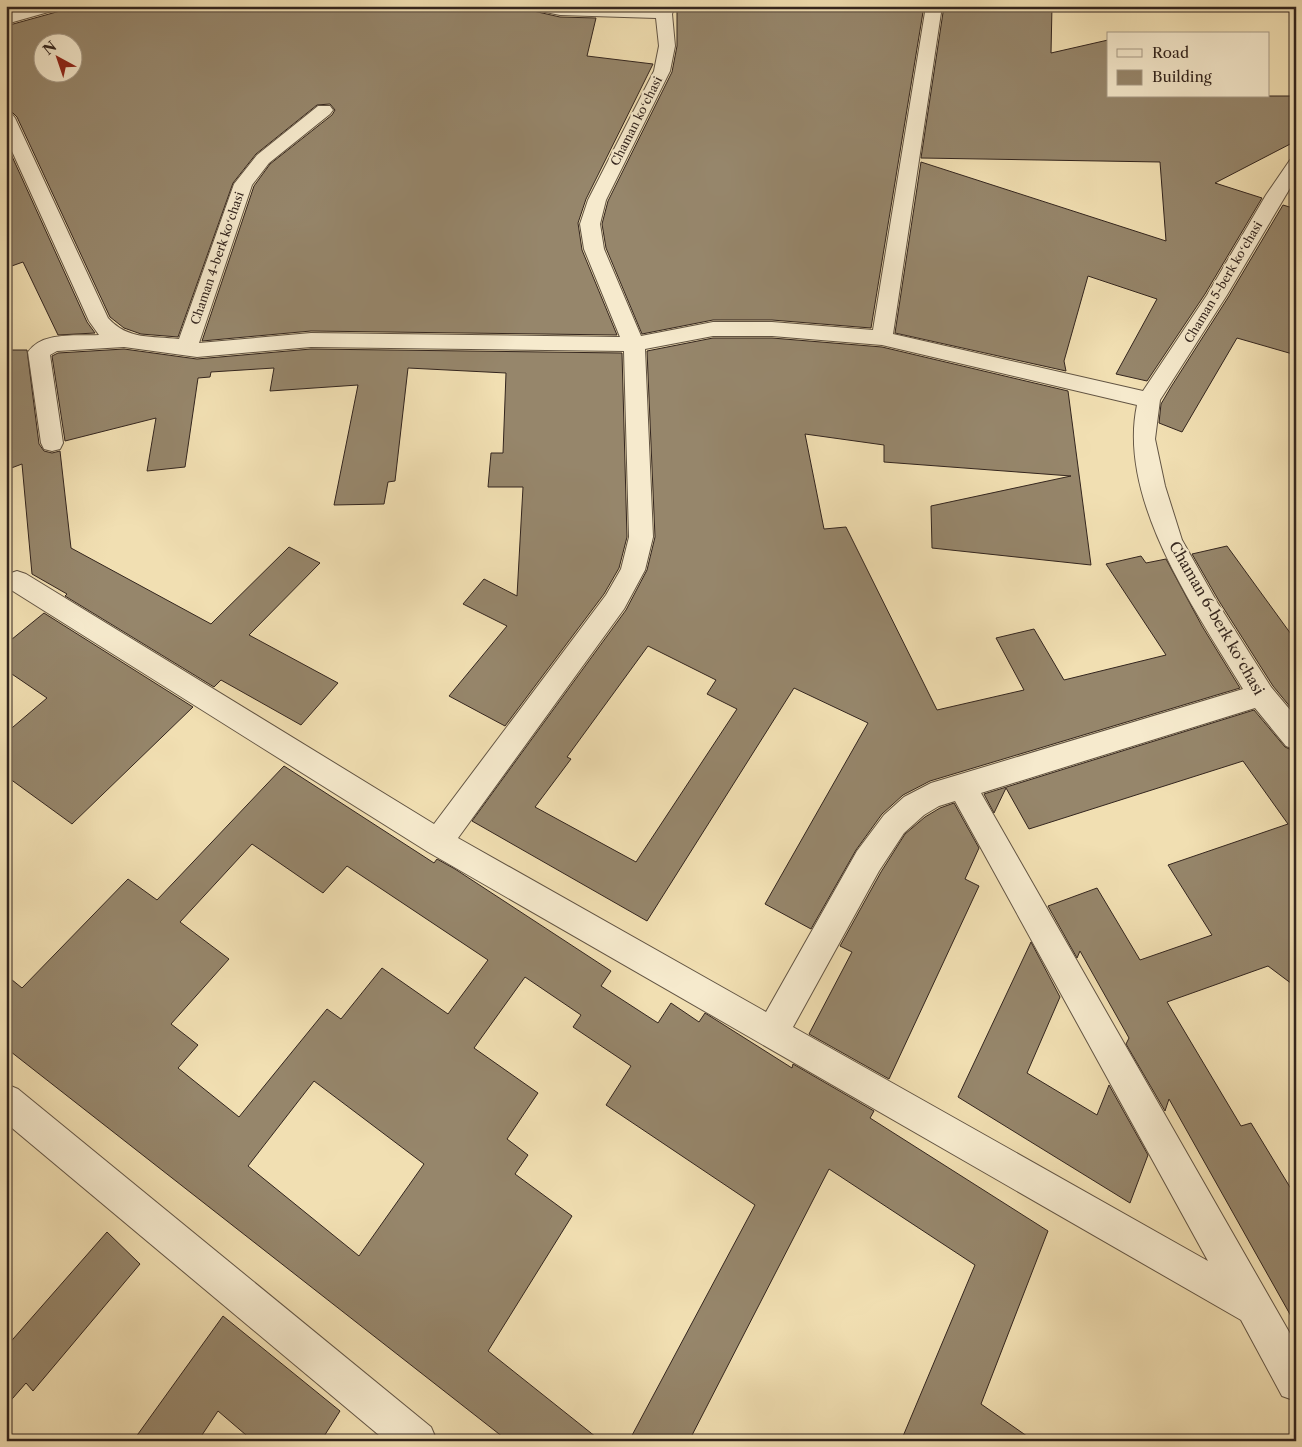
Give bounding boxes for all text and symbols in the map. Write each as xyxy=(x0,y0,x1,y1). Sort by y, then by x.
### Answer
north arrow xyxy=(32,32,82,82)
legend xyxy=(1107,32,1270,98)
text: N xyxy=(39,37,60,59)
text: Road xyxy=(1152,43,1189,62)
text: Building xyxy=(1152,67,1212,86)
street label: Chaman koʻchasi xyxy=(607,74,665,168)
street label: Chaman 4-berk koʻchasi xyxy=(187,189,247,326)
street label: Chaman 5-berk koʻchasi xyxy=(1181,218,1265,345)
street label: Chaman 6-berk koʻchasi xyxy=(1165,538,1269,699)

